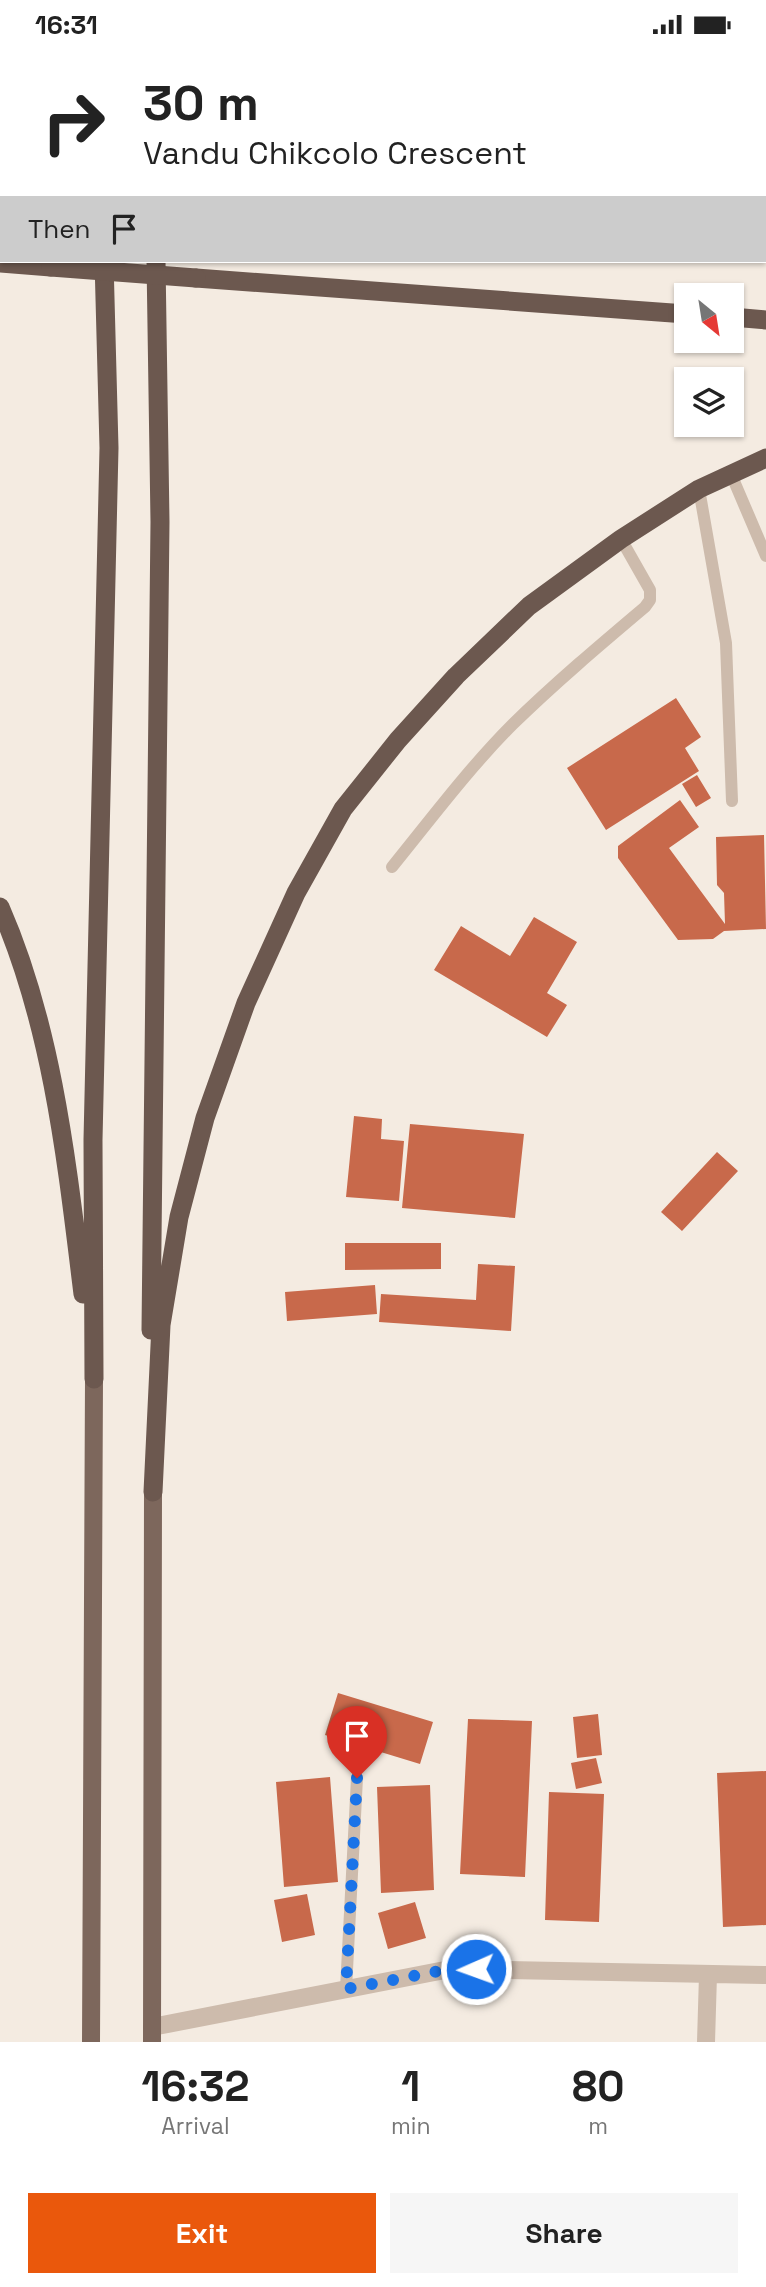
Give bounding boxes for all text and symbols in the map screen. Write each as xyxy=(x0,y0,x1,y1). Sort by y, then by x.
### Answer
text: 16:31 xyxy=(35,8,98,42)
text: 30 m xyxy=(143,72,259,134)
icon: right xyxy=(28,77,119,168)
text: Vandu Chikcolo Crescent xyxy=(143,133,527,173)
icon: arrive xyxy=(105,210,143,248)
text: Then xyxy=(28,212,91,246)
north arrow xyxy=(674,283,744,353)
map controls xyxy=(674,283,744,437)
button: layers xyxy=(674,367,744,437)
pin xyxy=(327,1706,387,1778)
icon: arrive xyxy=(338,1717,376,1755)
position arrow xyxy=(439,1932,513,2006)
text: 16:32 xyxy=(142,2060,249,2113)
text: 1 xyxy=(401,2060,420,2113)
text: 80 xyxy=(572,2060,624,2113)
text: Arrival xyxy=(161,2111,230,2141)
text: min xyxy=(391,2111,431,2141)
text: m xyxy=(588,2111,608,2141)
button: Exit xyxy=(28,2193,376,2273)
button: Share xyxy=(390,2193,738,2273)

